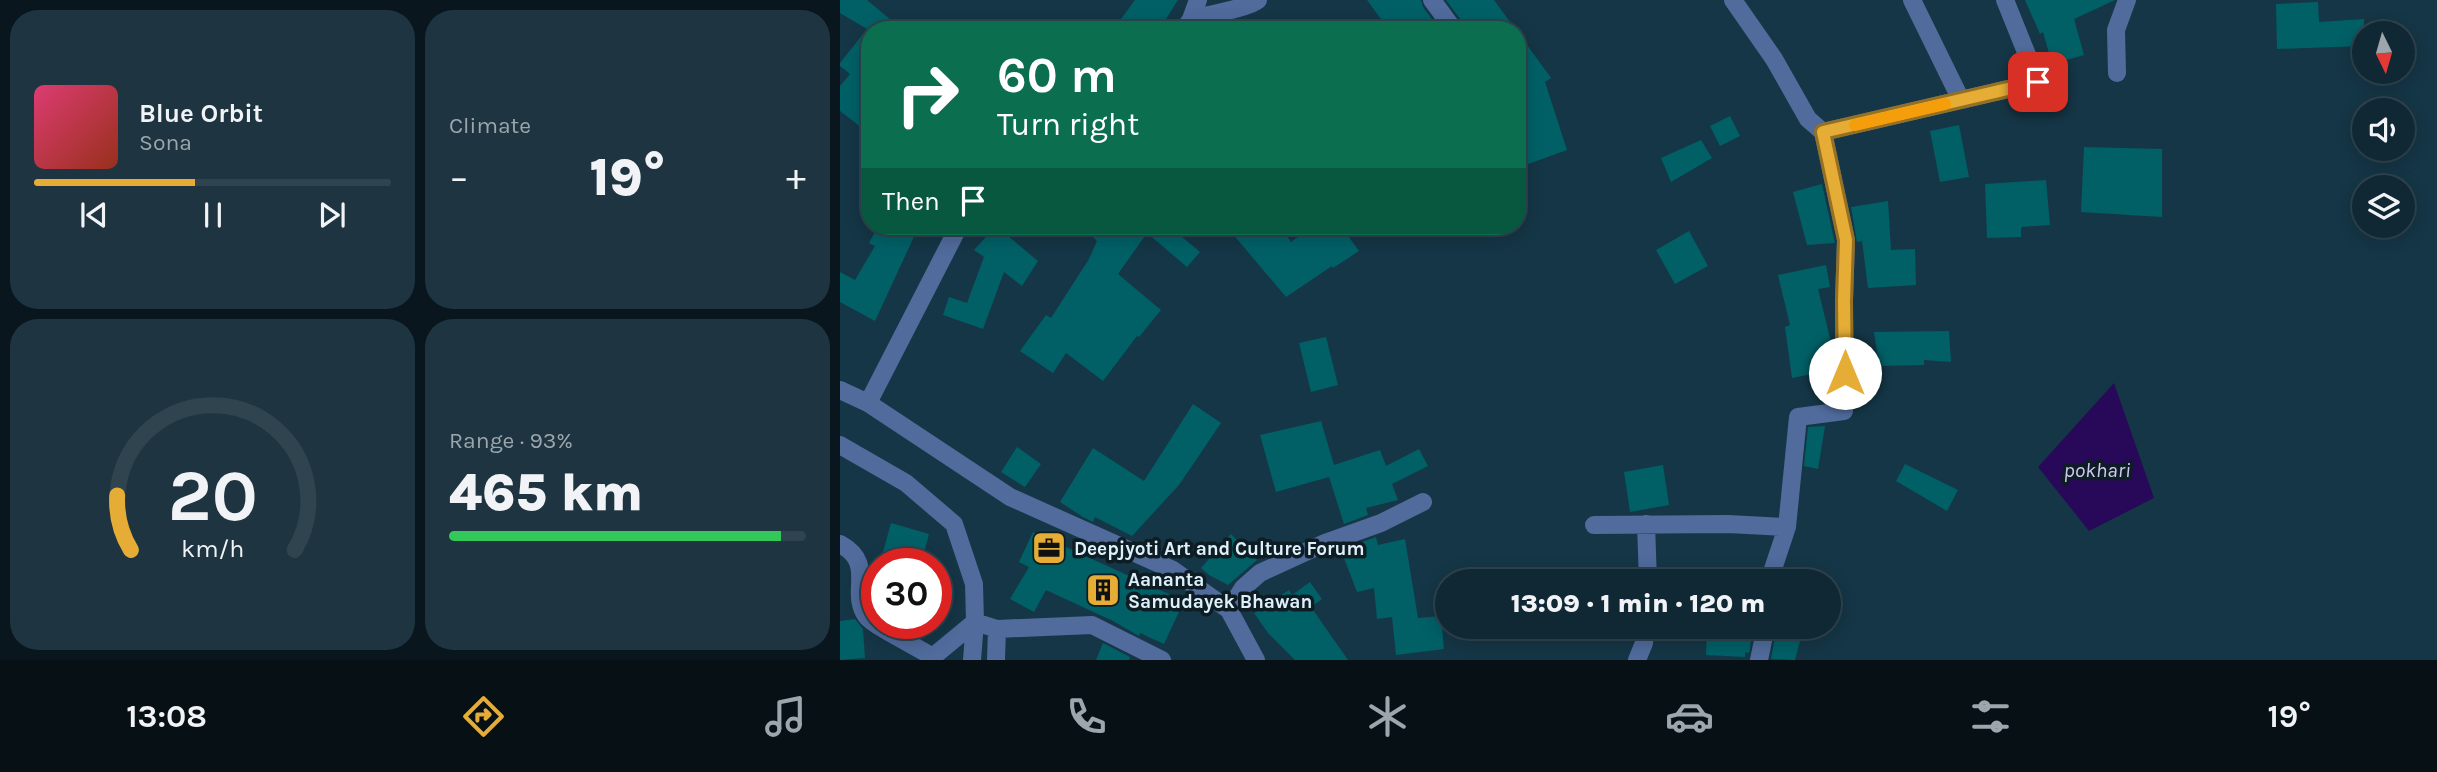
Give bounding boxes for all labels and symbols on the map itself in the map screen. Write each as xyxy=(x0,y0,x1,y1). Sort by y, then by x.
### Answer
north arrow xyxy=(2352,21,2415,84)
pin xyxy=(2008,52,2068,112)
position arrow xyxy=(1808,336,1882,410)
water label: pokhari xyxy=(2063,458,2131,482)
office icon: Deepjyoti Art and Culture Forum xyxy=(1030,529,1068,567)
place label: Deepjyoti Art and Culture Forum xyxy=(1074,538,1364,560)
speed limit sign: 30 xyxy=(861,548,952,639)
place label: Aananta Samudayek Bhawan xyxy=(1128,569,1312,613)
building icon: Aananta Samudayek Bhawan xyxy=(1084,571,1122,609)

